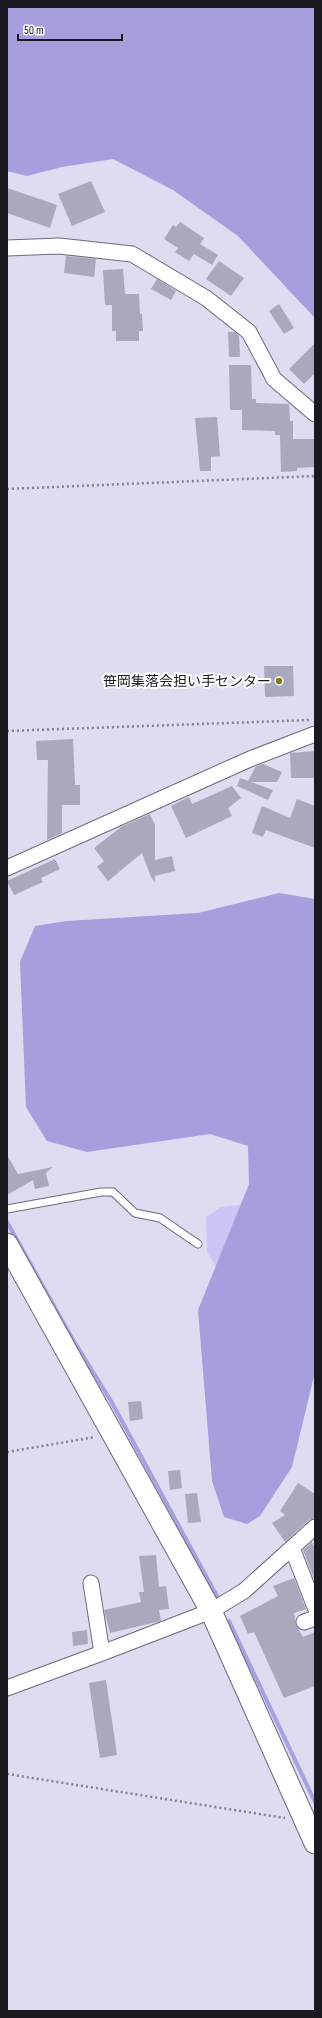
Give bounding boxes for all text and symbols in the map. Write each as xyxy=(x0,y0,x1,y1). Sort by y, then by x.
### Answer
scale bar xyxy=(18,16,122,42)
text: 50 m xyxy=(24,23,44,38)
place label: 笹岡集落会担い手センター xyxy=(103,673,271,690)
marker: 笹岡集落会担い手センター xyxy=(274,676,284,686)

